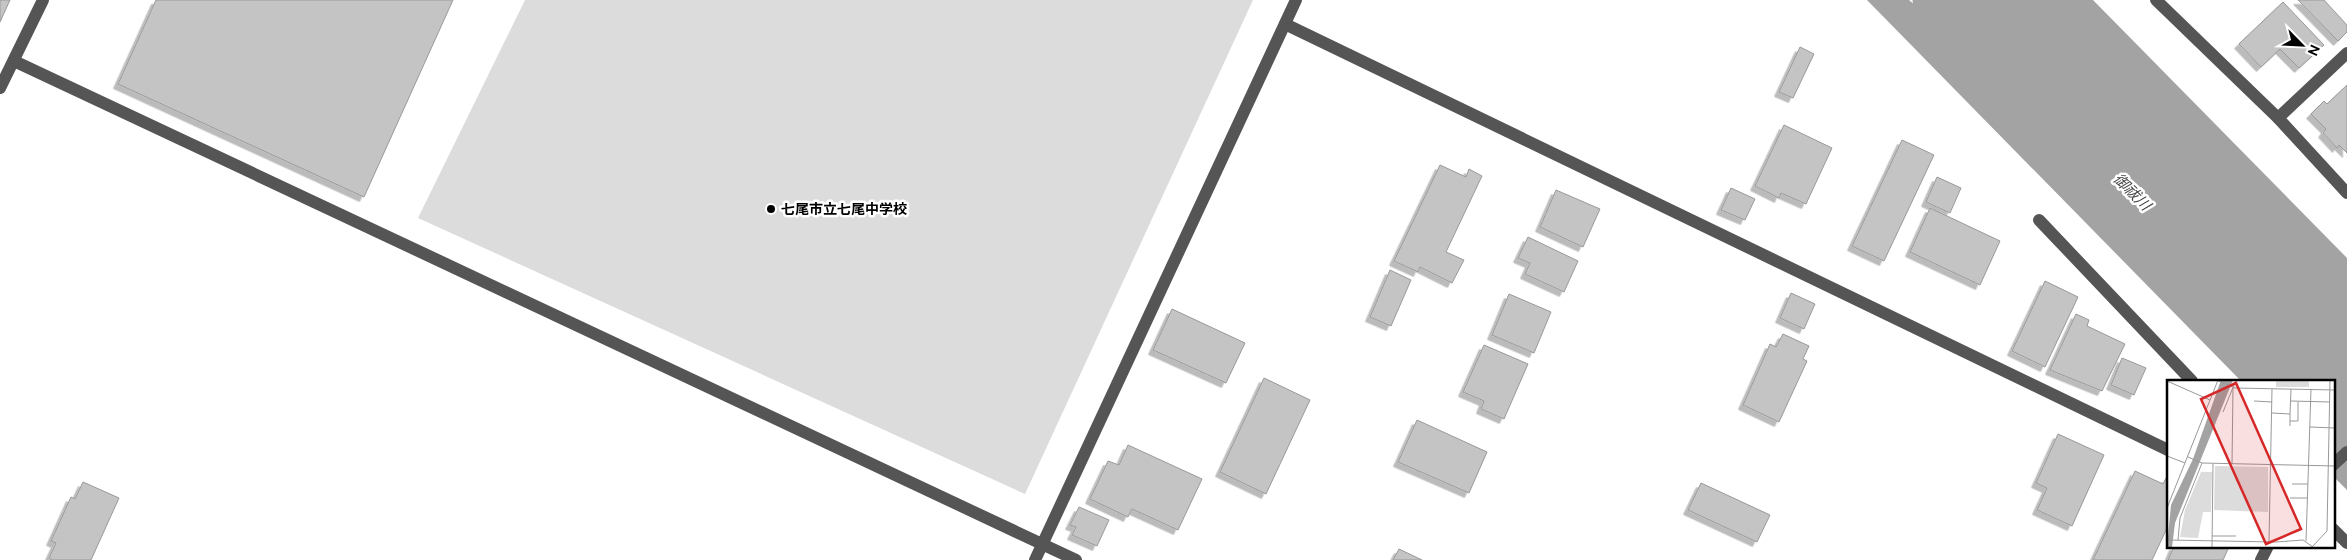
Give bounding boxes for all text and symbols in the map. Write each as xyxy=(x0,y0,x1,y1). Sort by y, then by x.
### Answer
north arrow xyxy=(2277,20,2327,70)
text: N xyxy=(2304,42,2323,58)
water label: 御祓川 xyxy=(2110,170,2156,215)
place label: 七尾市立七尾中学校 xyxy=(781,201,907,217)
marker: 七尾市立七尾中学校 xyxy=(765,203,777,215)
inset map xyxy=(2167,380,2334,548)

